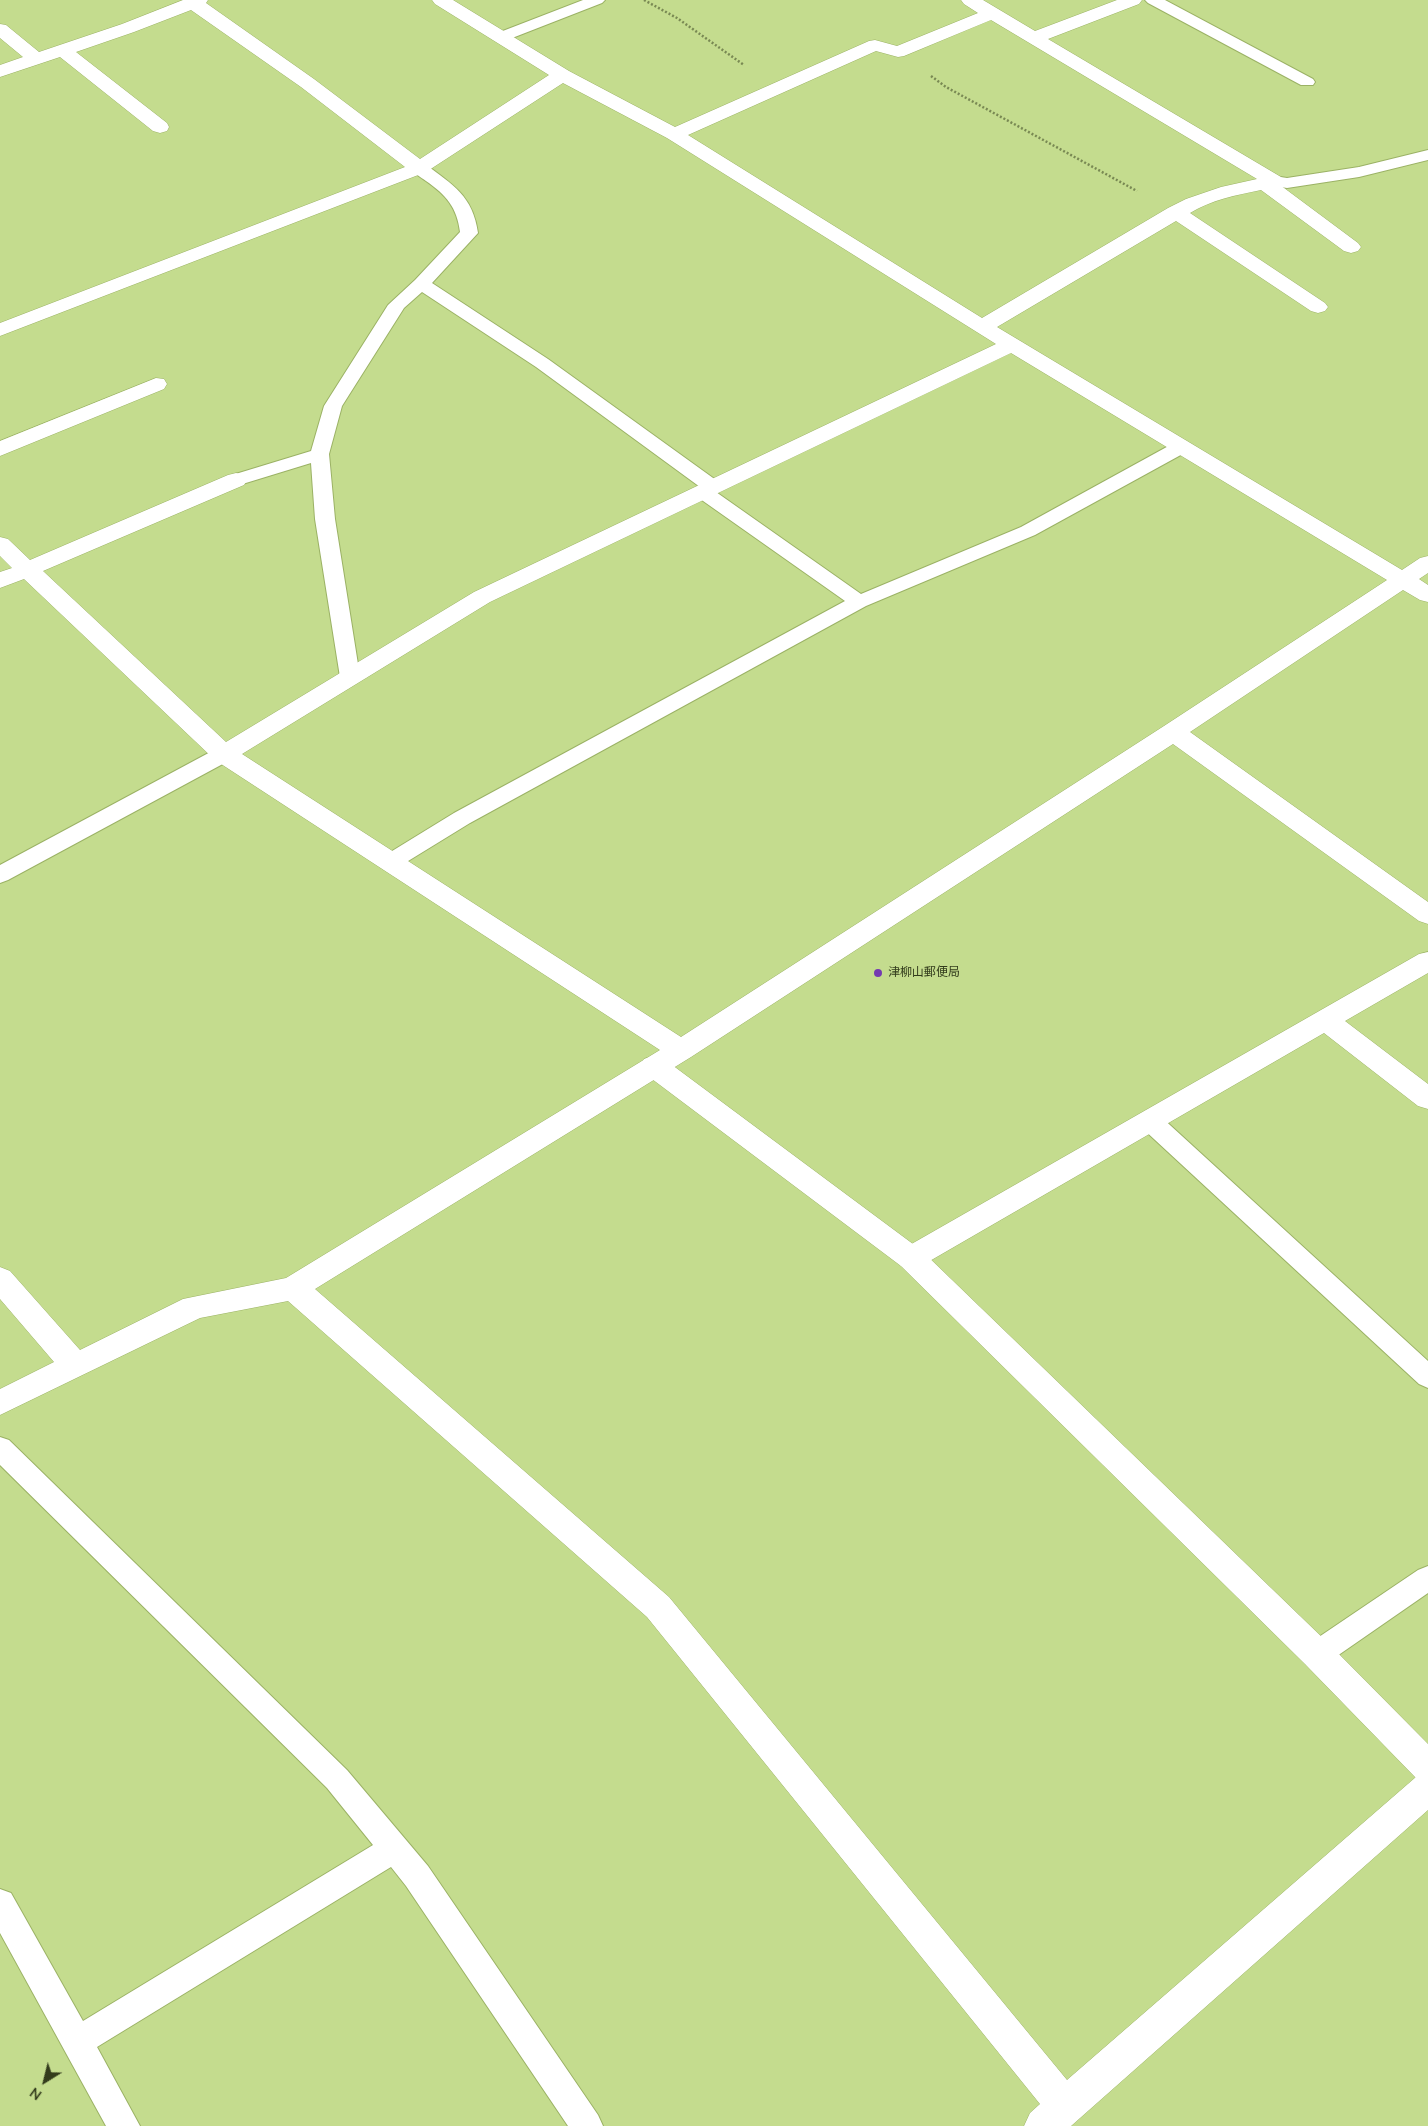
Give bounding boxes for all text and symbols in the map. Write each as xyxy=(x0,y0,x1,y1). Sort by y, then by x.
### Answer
place label: 津柳山郵便局 xyxy=(888,966,960,980)
marker: 津柳山郵便局 xyxy=(872,967,884,979)
north arrow xyxy=(20,2056,70,2106)
text: N xyxy=(26,2083,46,2104)

